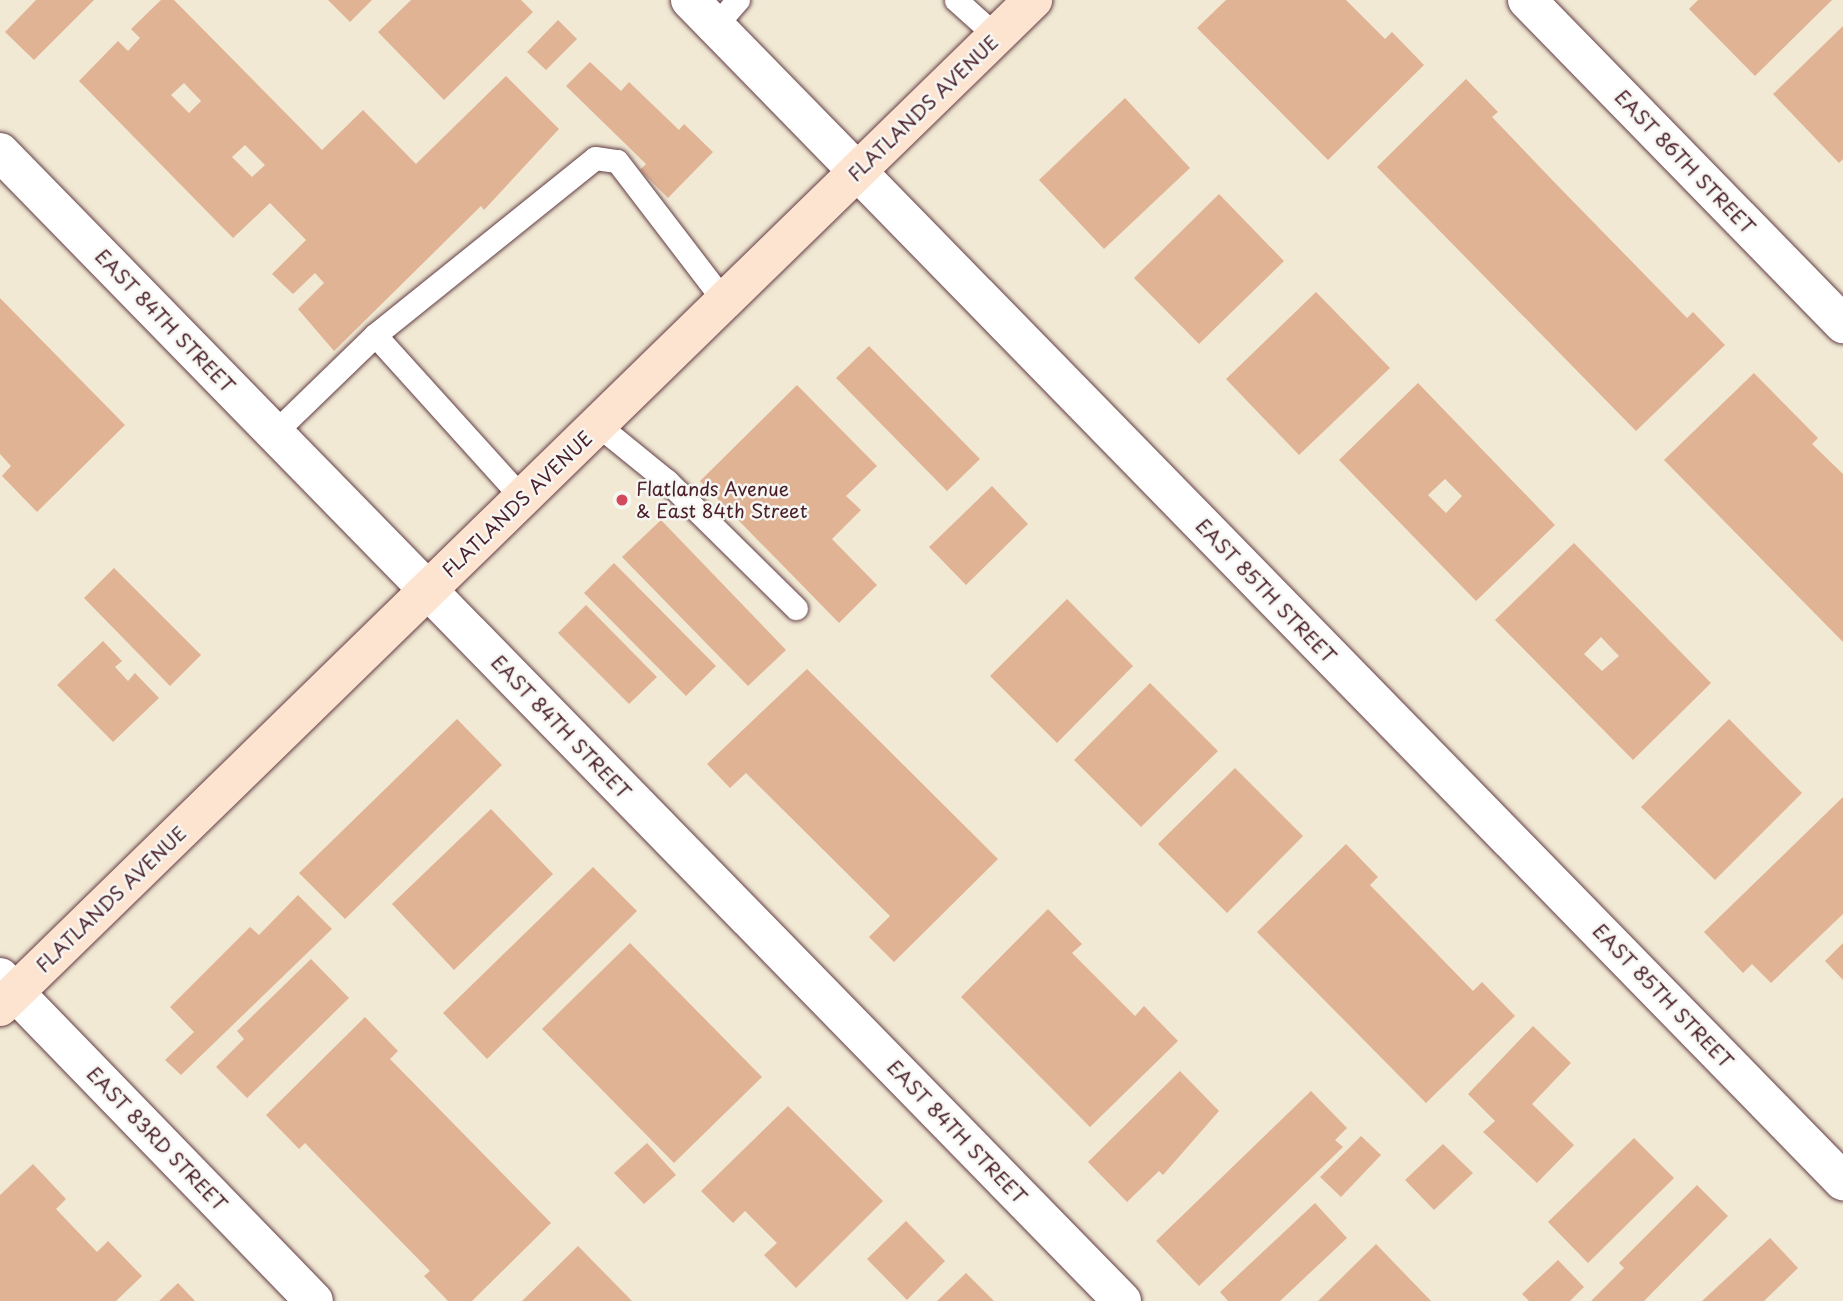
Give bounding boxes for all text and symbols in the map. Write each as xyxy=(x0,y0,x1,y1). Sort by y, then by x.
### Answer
street label: FLATLANDS AVENUE xyxy=(844,31,1002,185)
street label: EAST 86TH STREET xyxy=(1611,86,1759,238)
street label: EAST 84TH STREET xyxy=(91,245,239,397)
street label: FLATLANDS AVENUE xyxy=(438,427,596,581)
place label: Flatlands Avenue & East 84th Street xyxy=(636,478,808,522)
marker: Flatlands Avenue & East 84th Street xyxy=(614,492,630,508)
street label: EAST 85TH STREET xyxy=(1192,515,1340,667)
street label: EAST 84TH STREET xyxy=(487,651,635,803)
street label: FLATLANDS AVENUE xyxy=(32,822,190,976)
street label: EAST 85TH STREET xyxy=(1589,920,1737,1072)
street label: EAST 84TH STREET xyxy=(883,1056,1031,1208)
street label: EAST 83RD STREET xyxy=(82,1062,232,1216)

